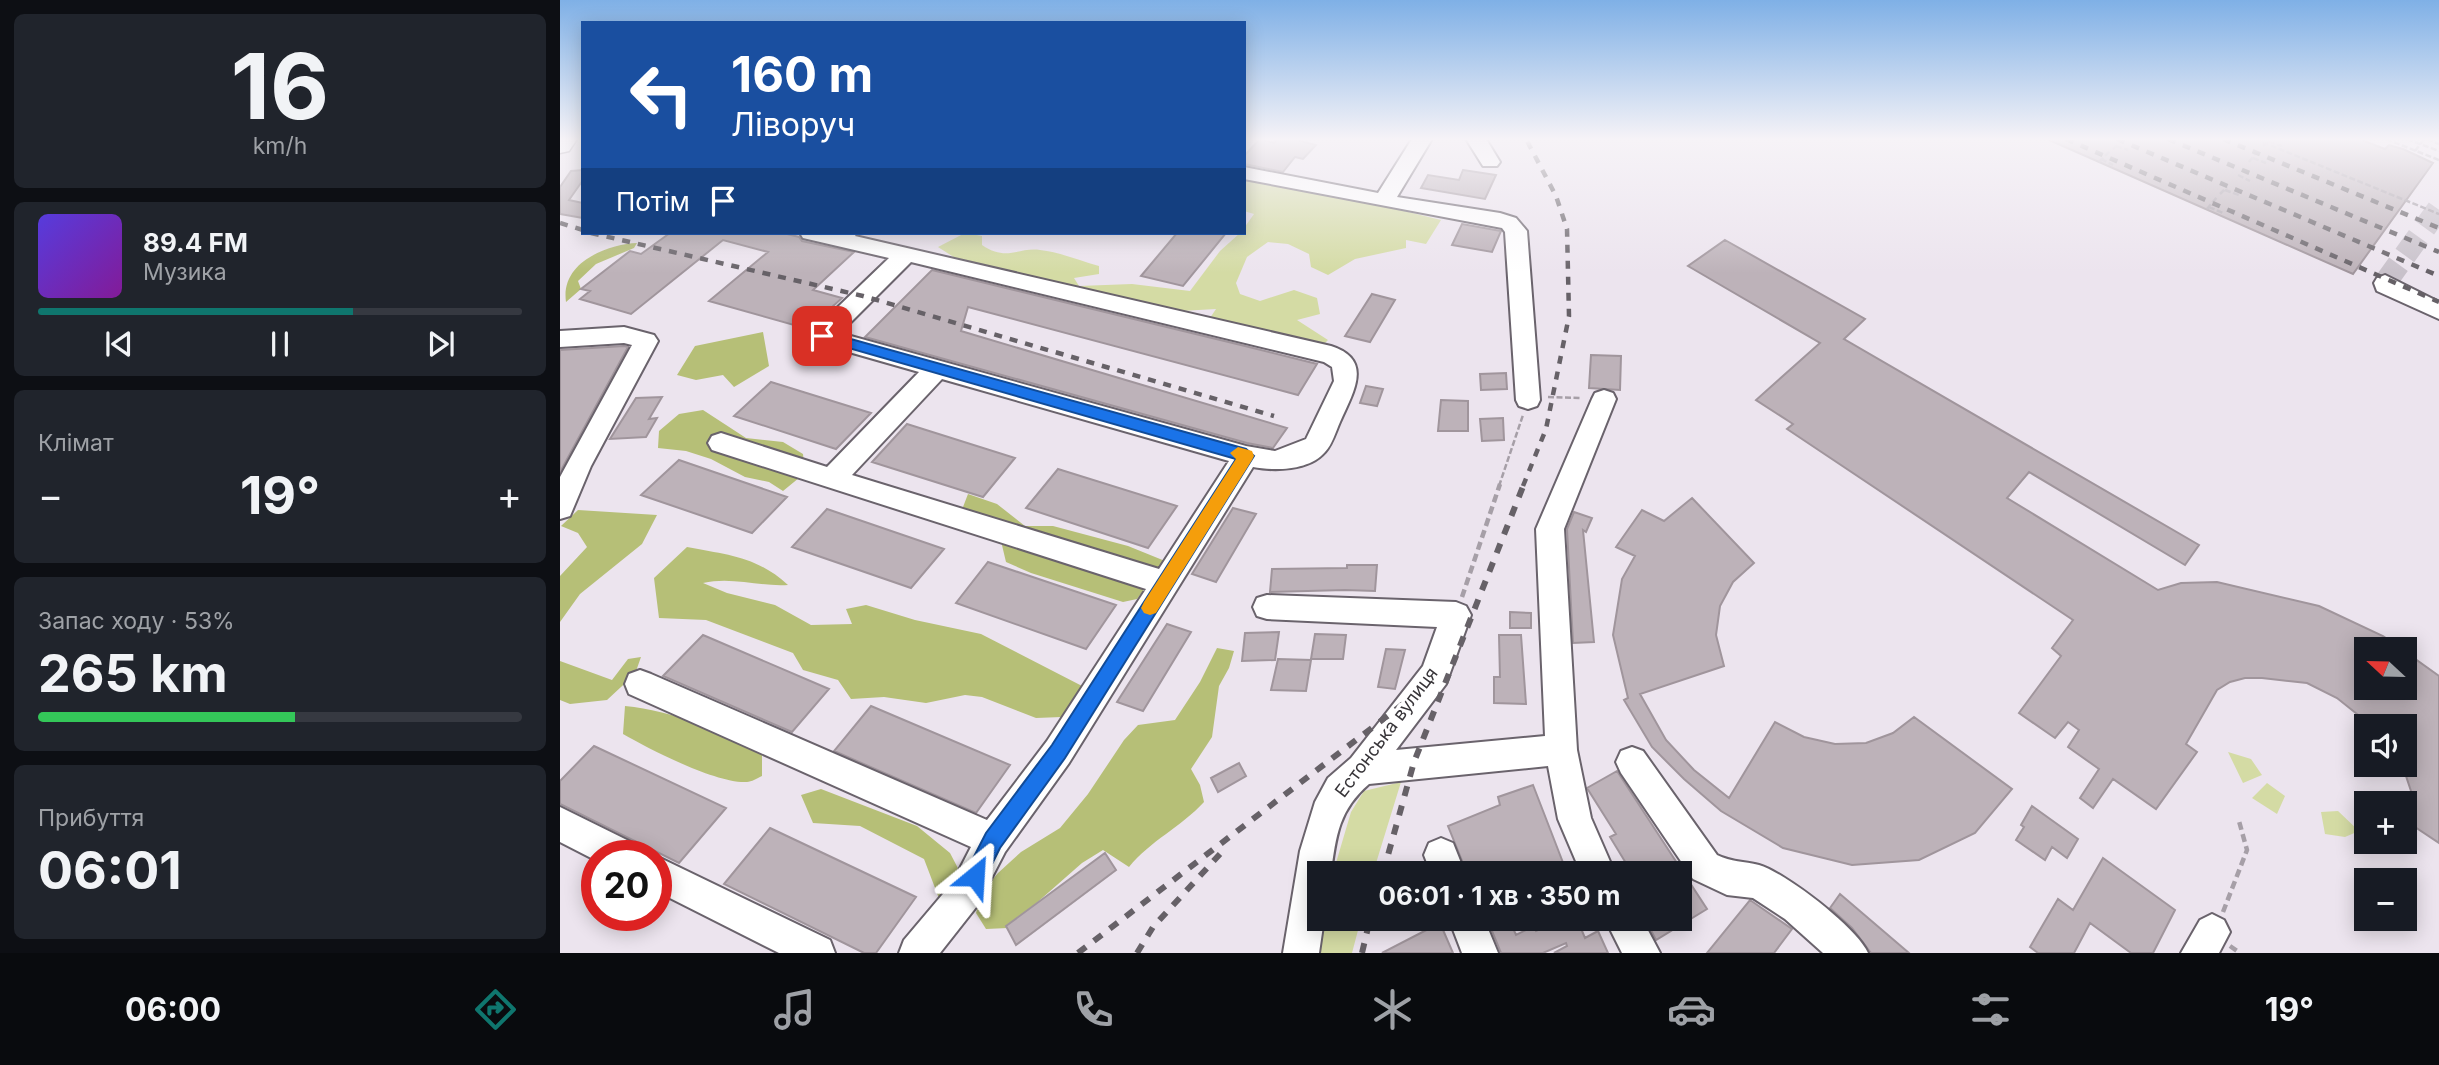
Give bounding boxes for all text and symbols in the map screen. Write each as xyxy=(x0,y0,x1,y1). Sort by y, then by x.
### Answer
text: 16 xyxy=(231,31,329,141)
text: 160 m xyxy=(731,45,873,104)
icon: left xyxy=(616,49,707,140)
text: Ліворуч xyxy=(731,105,855,144)
text: km/h xyxy=(253,132,307,160)
icon: arrive xyxy=(704,182,742,220)
text: Потім xyxy=(616,186,690,217)
text: 89.4 FM xyxy=(143,227,248,258)
text: Музика xyxy=(143,258,227,286)
pin xyxy=(792,306,852,366)
icon: arrive xyxy=(803,317,841,355)
icon: previous xyxy=(100,325,138,363)
icon: pause xyxy=(261,325,299,363)
icon: next xyxy=(422,325,460,363)
text: Клімат xyxy=(38,429,114,457)
text: 19° xyxy=(240,464,320,527)
text: − xyxy=(38,472,63,518)
text: + xyxy=(497,472,522,518)
text: Запас ходу · 53% xyxy=(38,607,235,635)
north arrow xyxy=(2354,637,2417,700)
map controls xyxy=(2354,637,2417,931)
text: 265 km xyxy=(38,642,228,705)
street label: Естонська вулиця xyxy=(1330,663,1442,801)
button: sound xyxy=(2354,714,2417,777)
button: + xyxy=(2354,791,2417,854)
text: Прибуття xyxy=(38,804,144,832)
text: 06:01 xyxy=(38,839,182,902)
position arrow xyxy=(938,839,1012,913)
speed limit sign: 20 xyxy=(581,840,672,931)
button: − xyxy=(2354,868,2417,931)
text: 06:01 · 1 хв · 350 m xyxy=(1378,880,1621,911)
icon: directions xyxy=(471,985,520,1034)
icon: music xyxy=(770,985,819,1034)
icon: phone xyxy=(1069,985,1118,1034)
icon: climate xyxy=(1368,985,1417,1034)
icon: car xyxy=(1667,985,1716,1034)
icon: filters xyxy=(1966,985,2015,1034)
text: 06:00 xyxy=(125,990,221,1029)
text: 19° xyxy=(2265,990,2314,1029)

